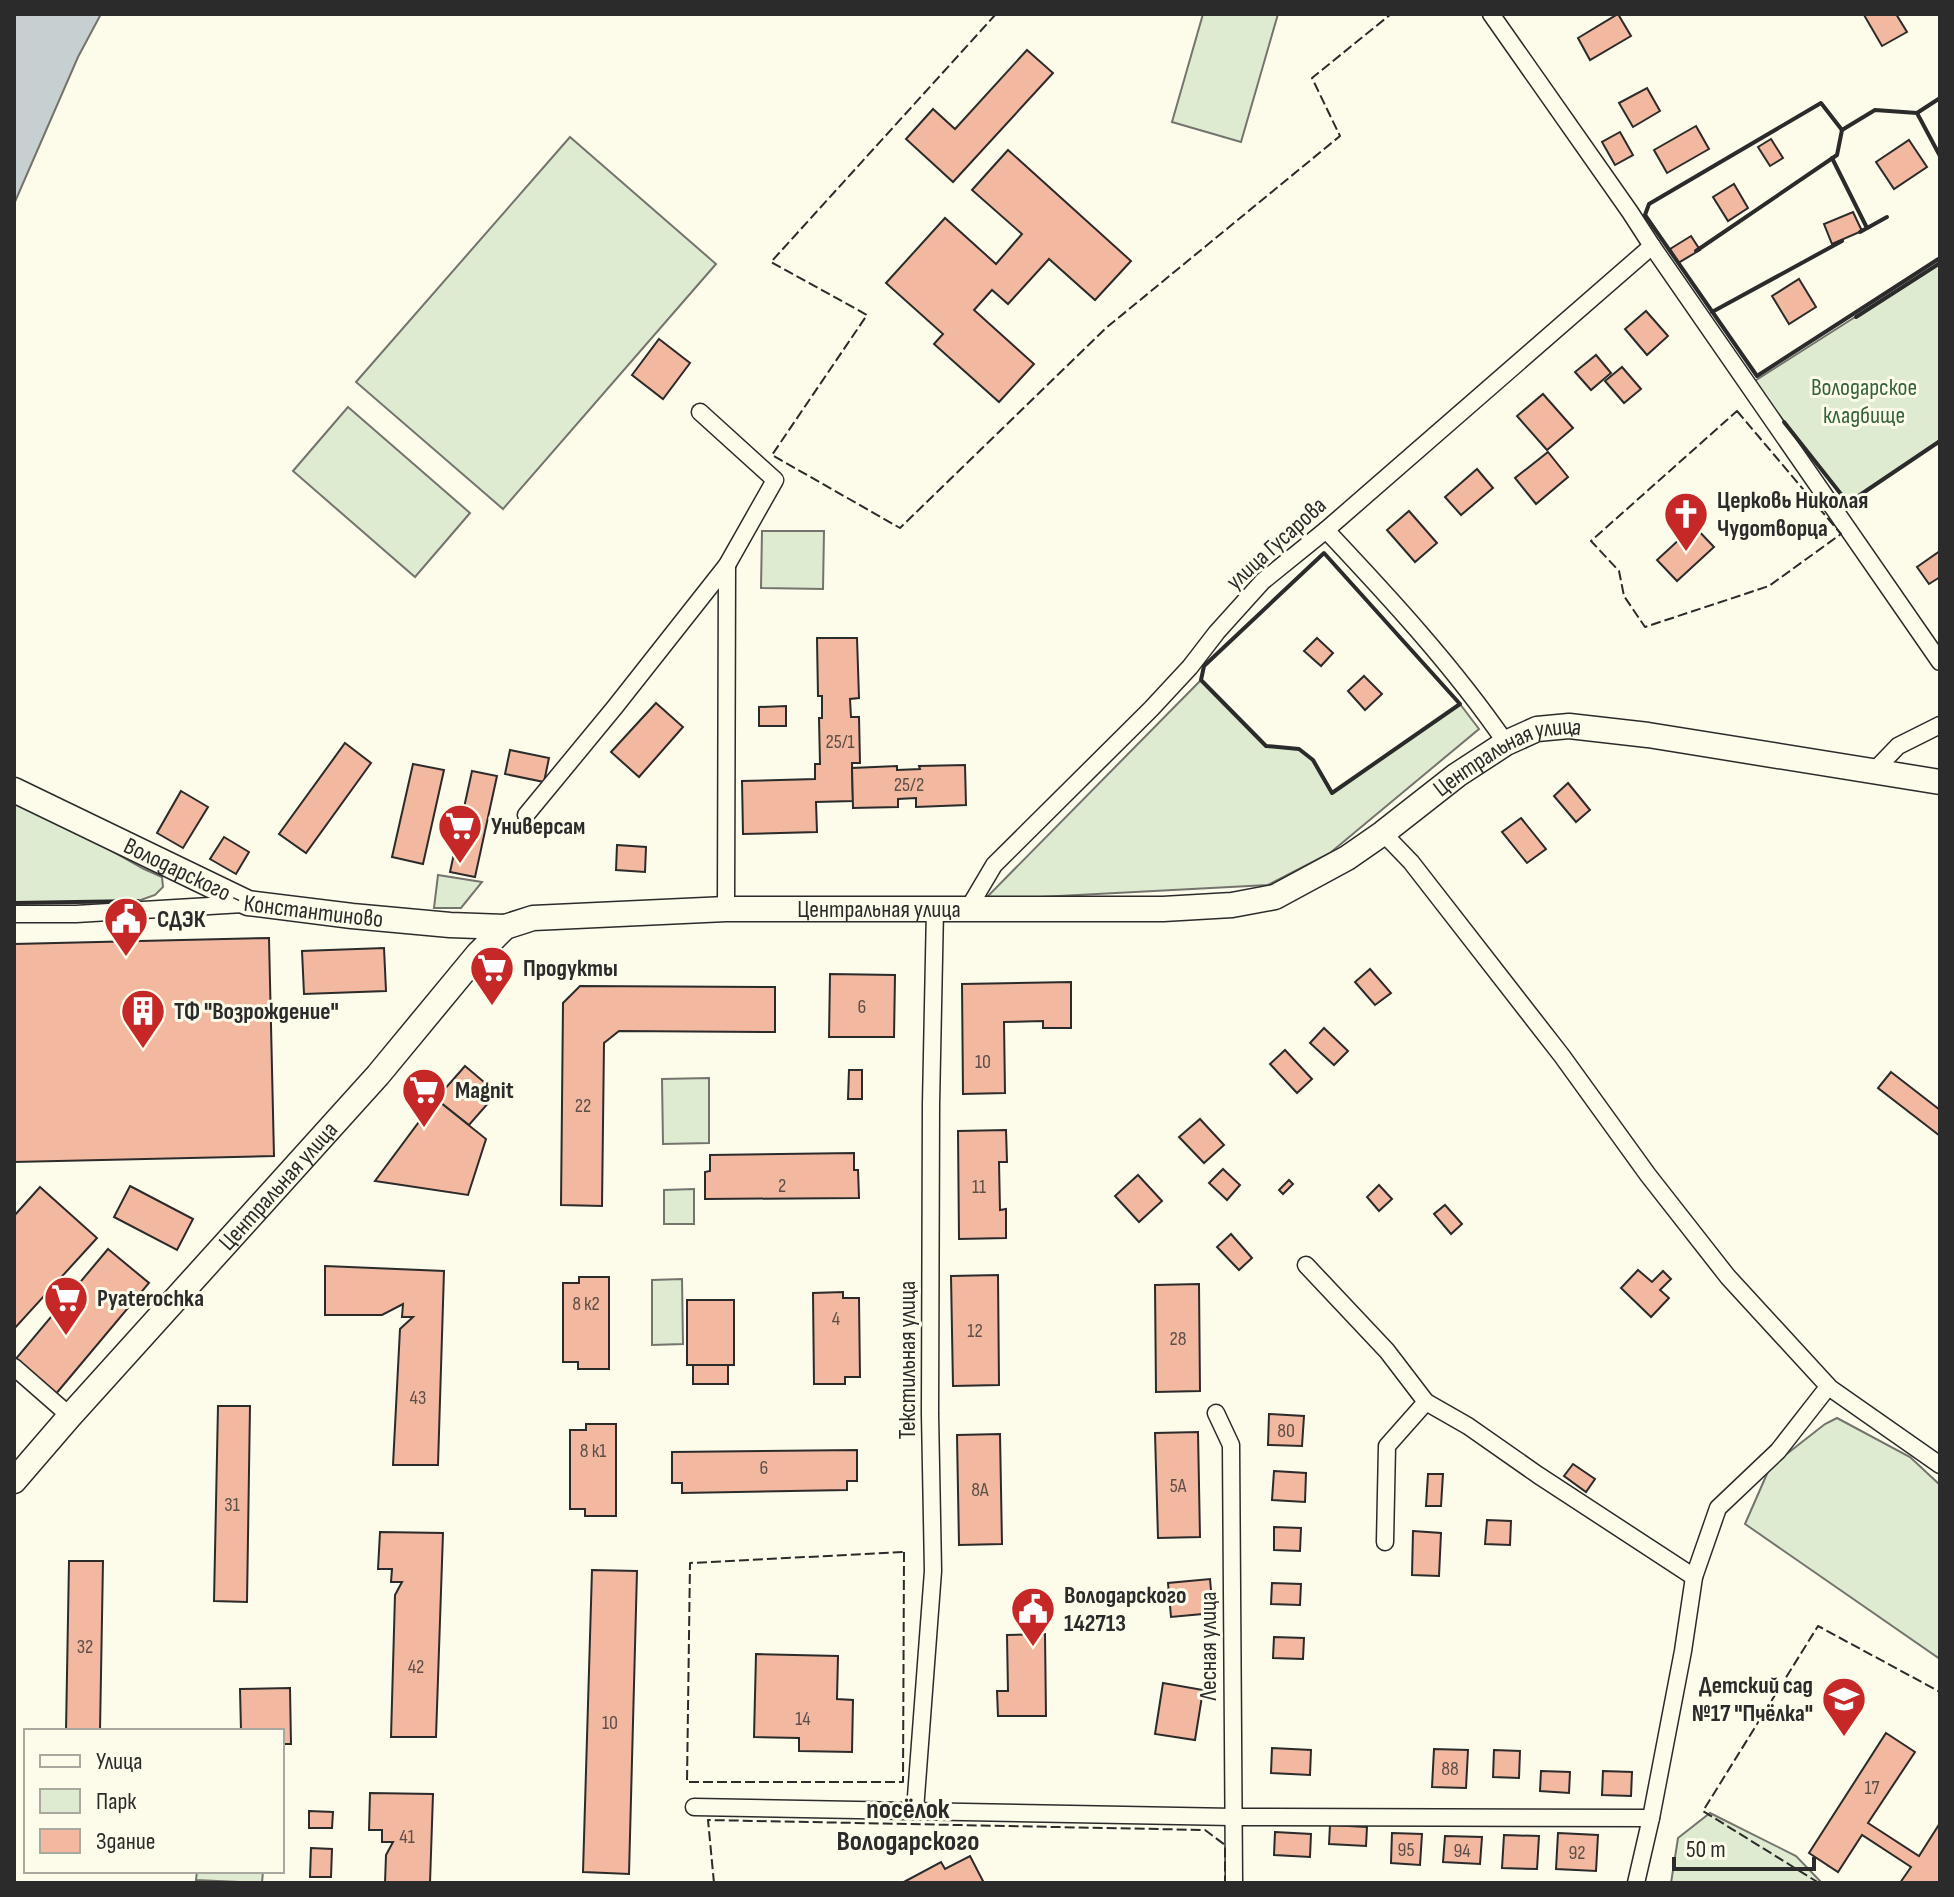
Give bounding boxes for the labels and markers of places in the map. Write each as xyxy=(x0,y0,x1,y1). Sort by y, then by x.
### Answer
place label: Церковь Николая Чудотворца xyxy=(1717,486,1868,543)
church icon: Церковь Николая Чудотворца xyxy=(1662,490,1710,553)
supermarket icon: Универсам xyxy=(436,802,484,865)
place label: Универсам xyxy=(491,812,585,841)
public building icon: СДЭК xyxy=(102,895,150,958)
place label: СДЭК xyxy=(157,905,206,934)
supermarket icon: Продукты xyxy=(468,944,516,1007)
place label: Продукты xyxy=(523,954,618,983)
building icon: ТФ "Возрождение" xyxy=(119,987,167,1050)
place label: ТФ "Возрождение" xyxy=(174,997,339,1026)
supermarket icon: Magnit xyxy=(400,1066,448,1129)
place label: Magnit xyxy=(455,1076,514,1105)
supermarket icon: Pyaterochka xyxy=(42,1274,90,1337)
place label: Pyaterochka xyxy=(97,1284,204,1313)
place label: Володарского 142713 xyxy=(1064,1581,1187,1638)
public building icon: Володарского 142713 xyxy=(1009,1585,1057,1648)
place label: Детский сад №17 "Пчёлка" xyxy=(1692,1671,1813,1728)
school or university icon: Детский сад №17 "Пчёлка" xyxy=(1820,1675,1868,1738)

